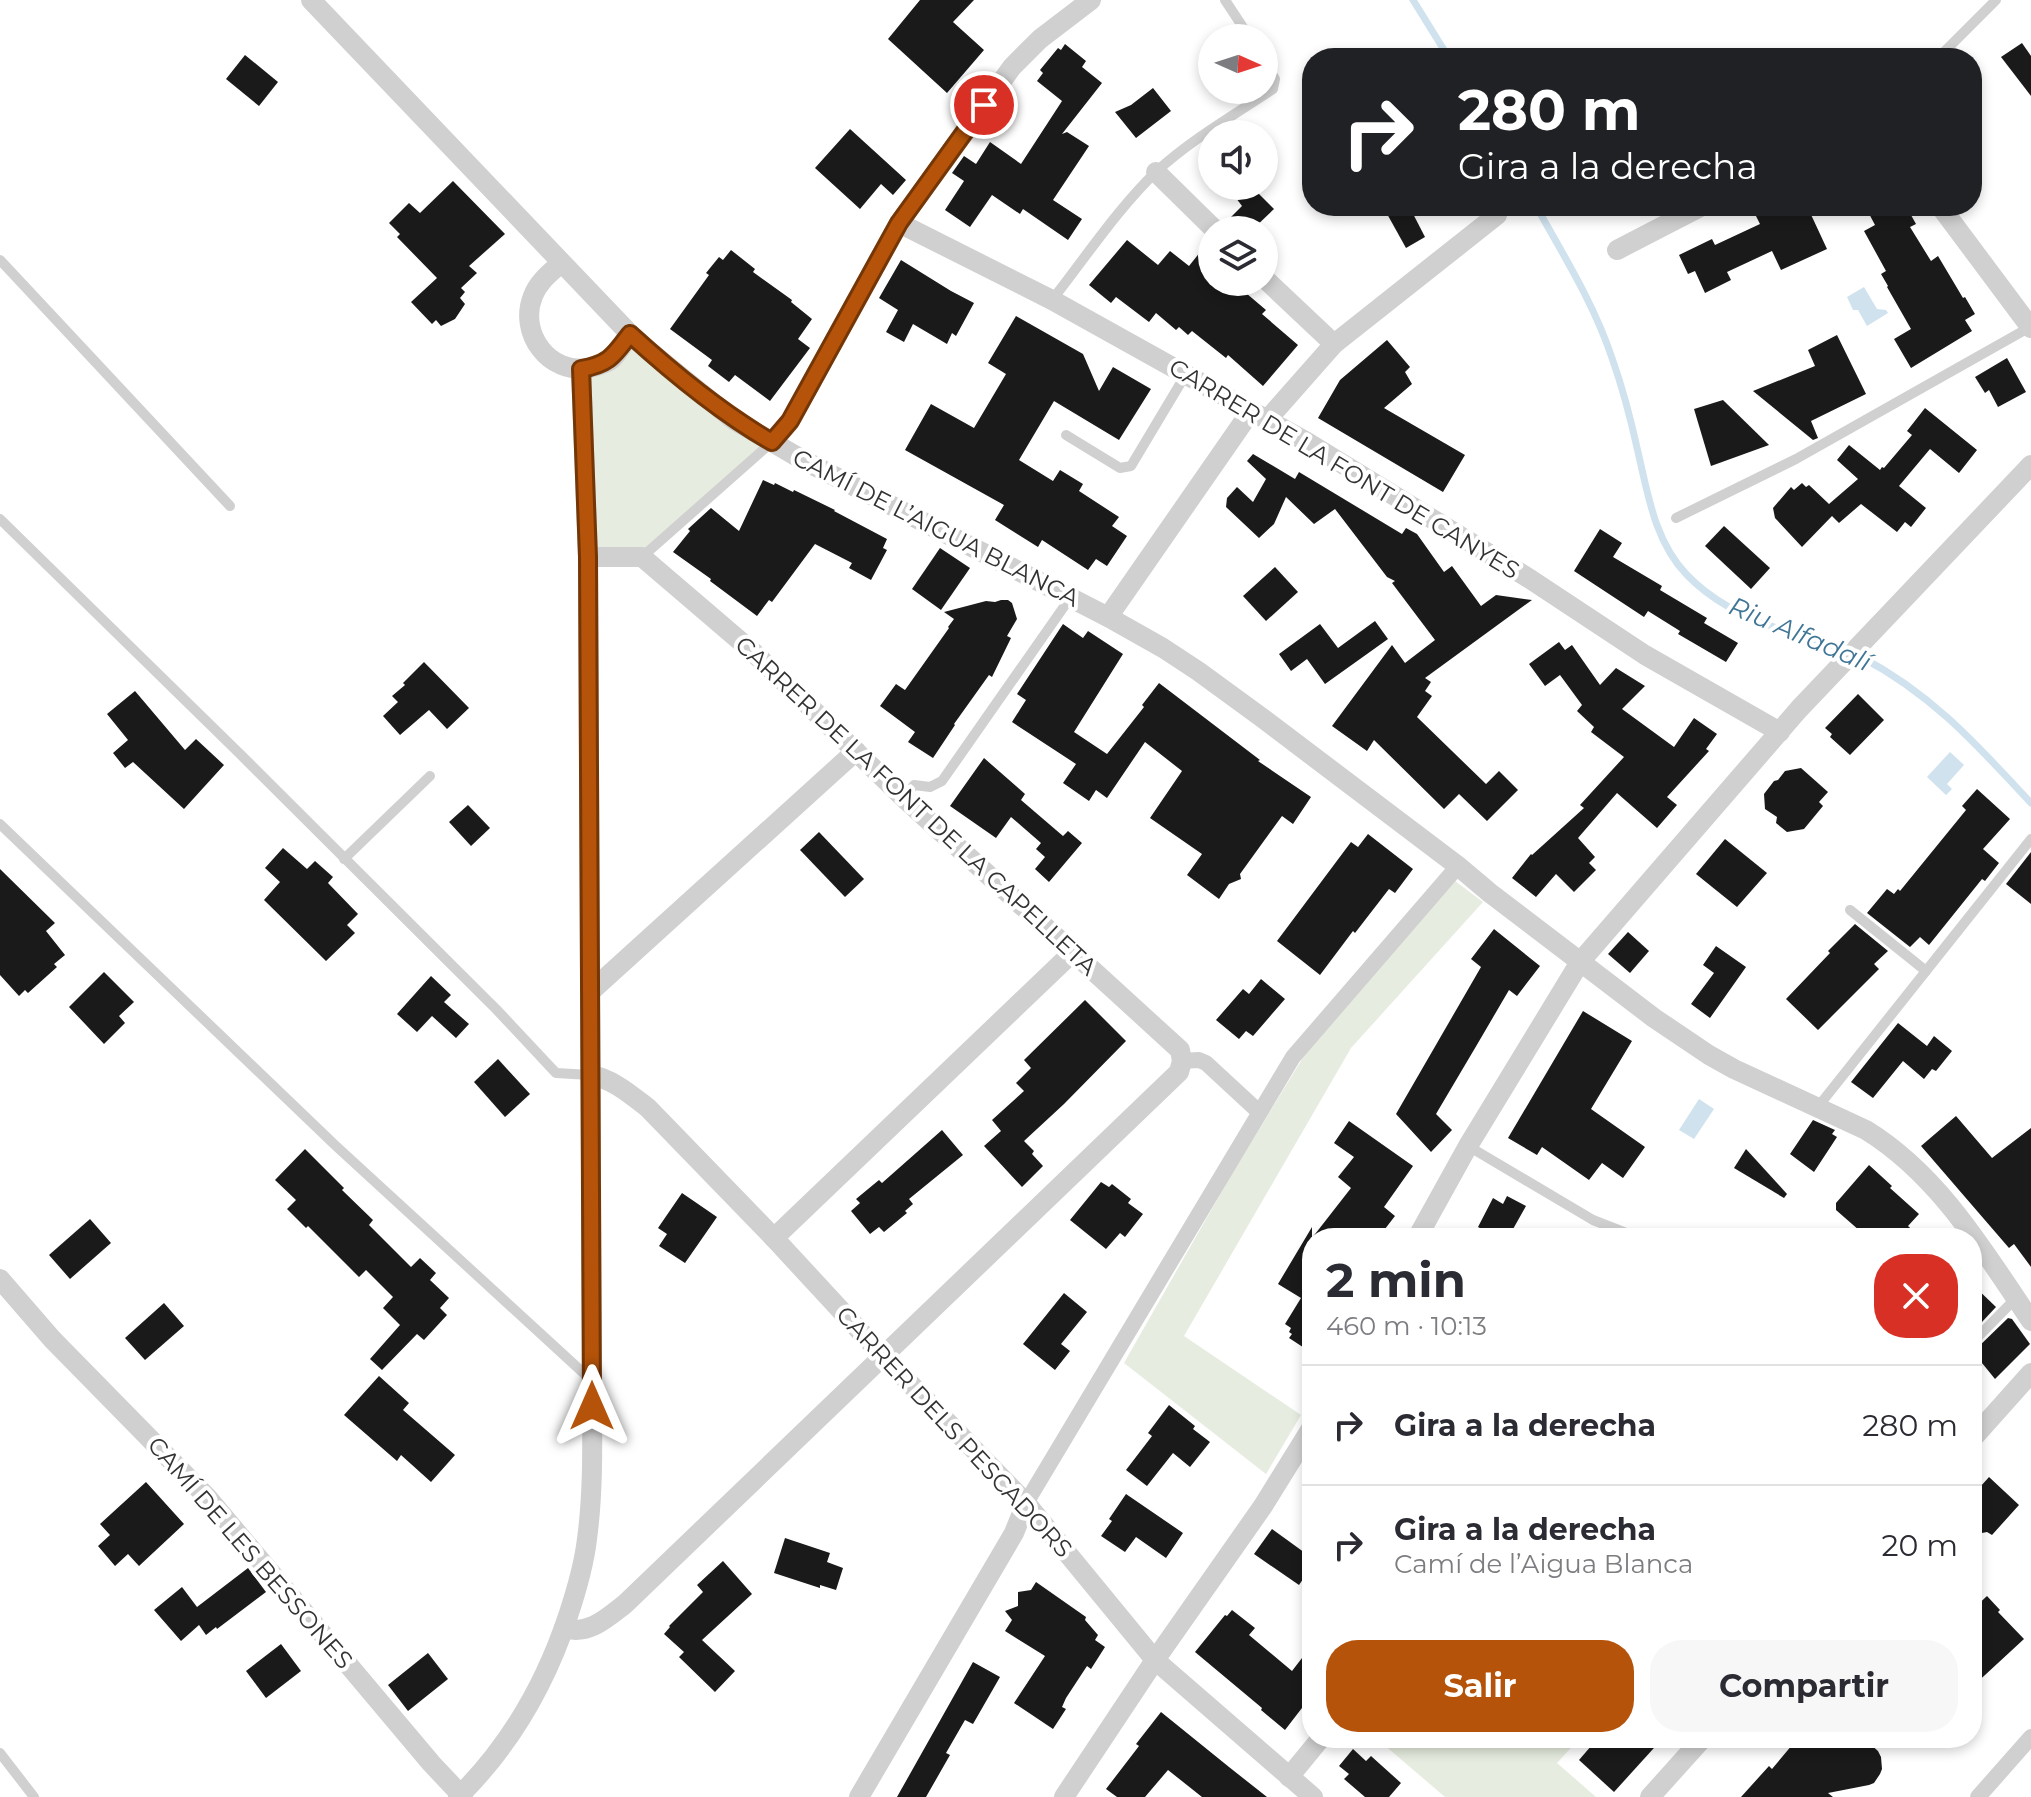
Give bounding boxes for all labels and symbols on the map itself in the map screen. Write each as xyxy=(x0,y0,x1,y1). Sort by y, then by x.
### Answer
north arrow xyxy=(1198,24,1278,104)
pin xyxy=(950,71,1018,139)
street label: CARRER DE LA FONT DE CANYES xyxy=(1164,352,1525,585)
street label: CAMÍ DE L’AIGUA BLANCA xyxy=(788,443,1085,613)
water label: Riu Alfadalí xyxy=(1724,590,1880,680)
street label: CARRER DE LA FONT DE LA CAPELLETA xyxy=(730,630,1104,982)
street label: CARRER DELS PESCADORS xyxy=(830,1300,1078,1563)
position arrow xyxy=(550,1364,634,1448)
street label: CAMÍ DE LES BESSONES xyxy=(142,1431,359,1675)

